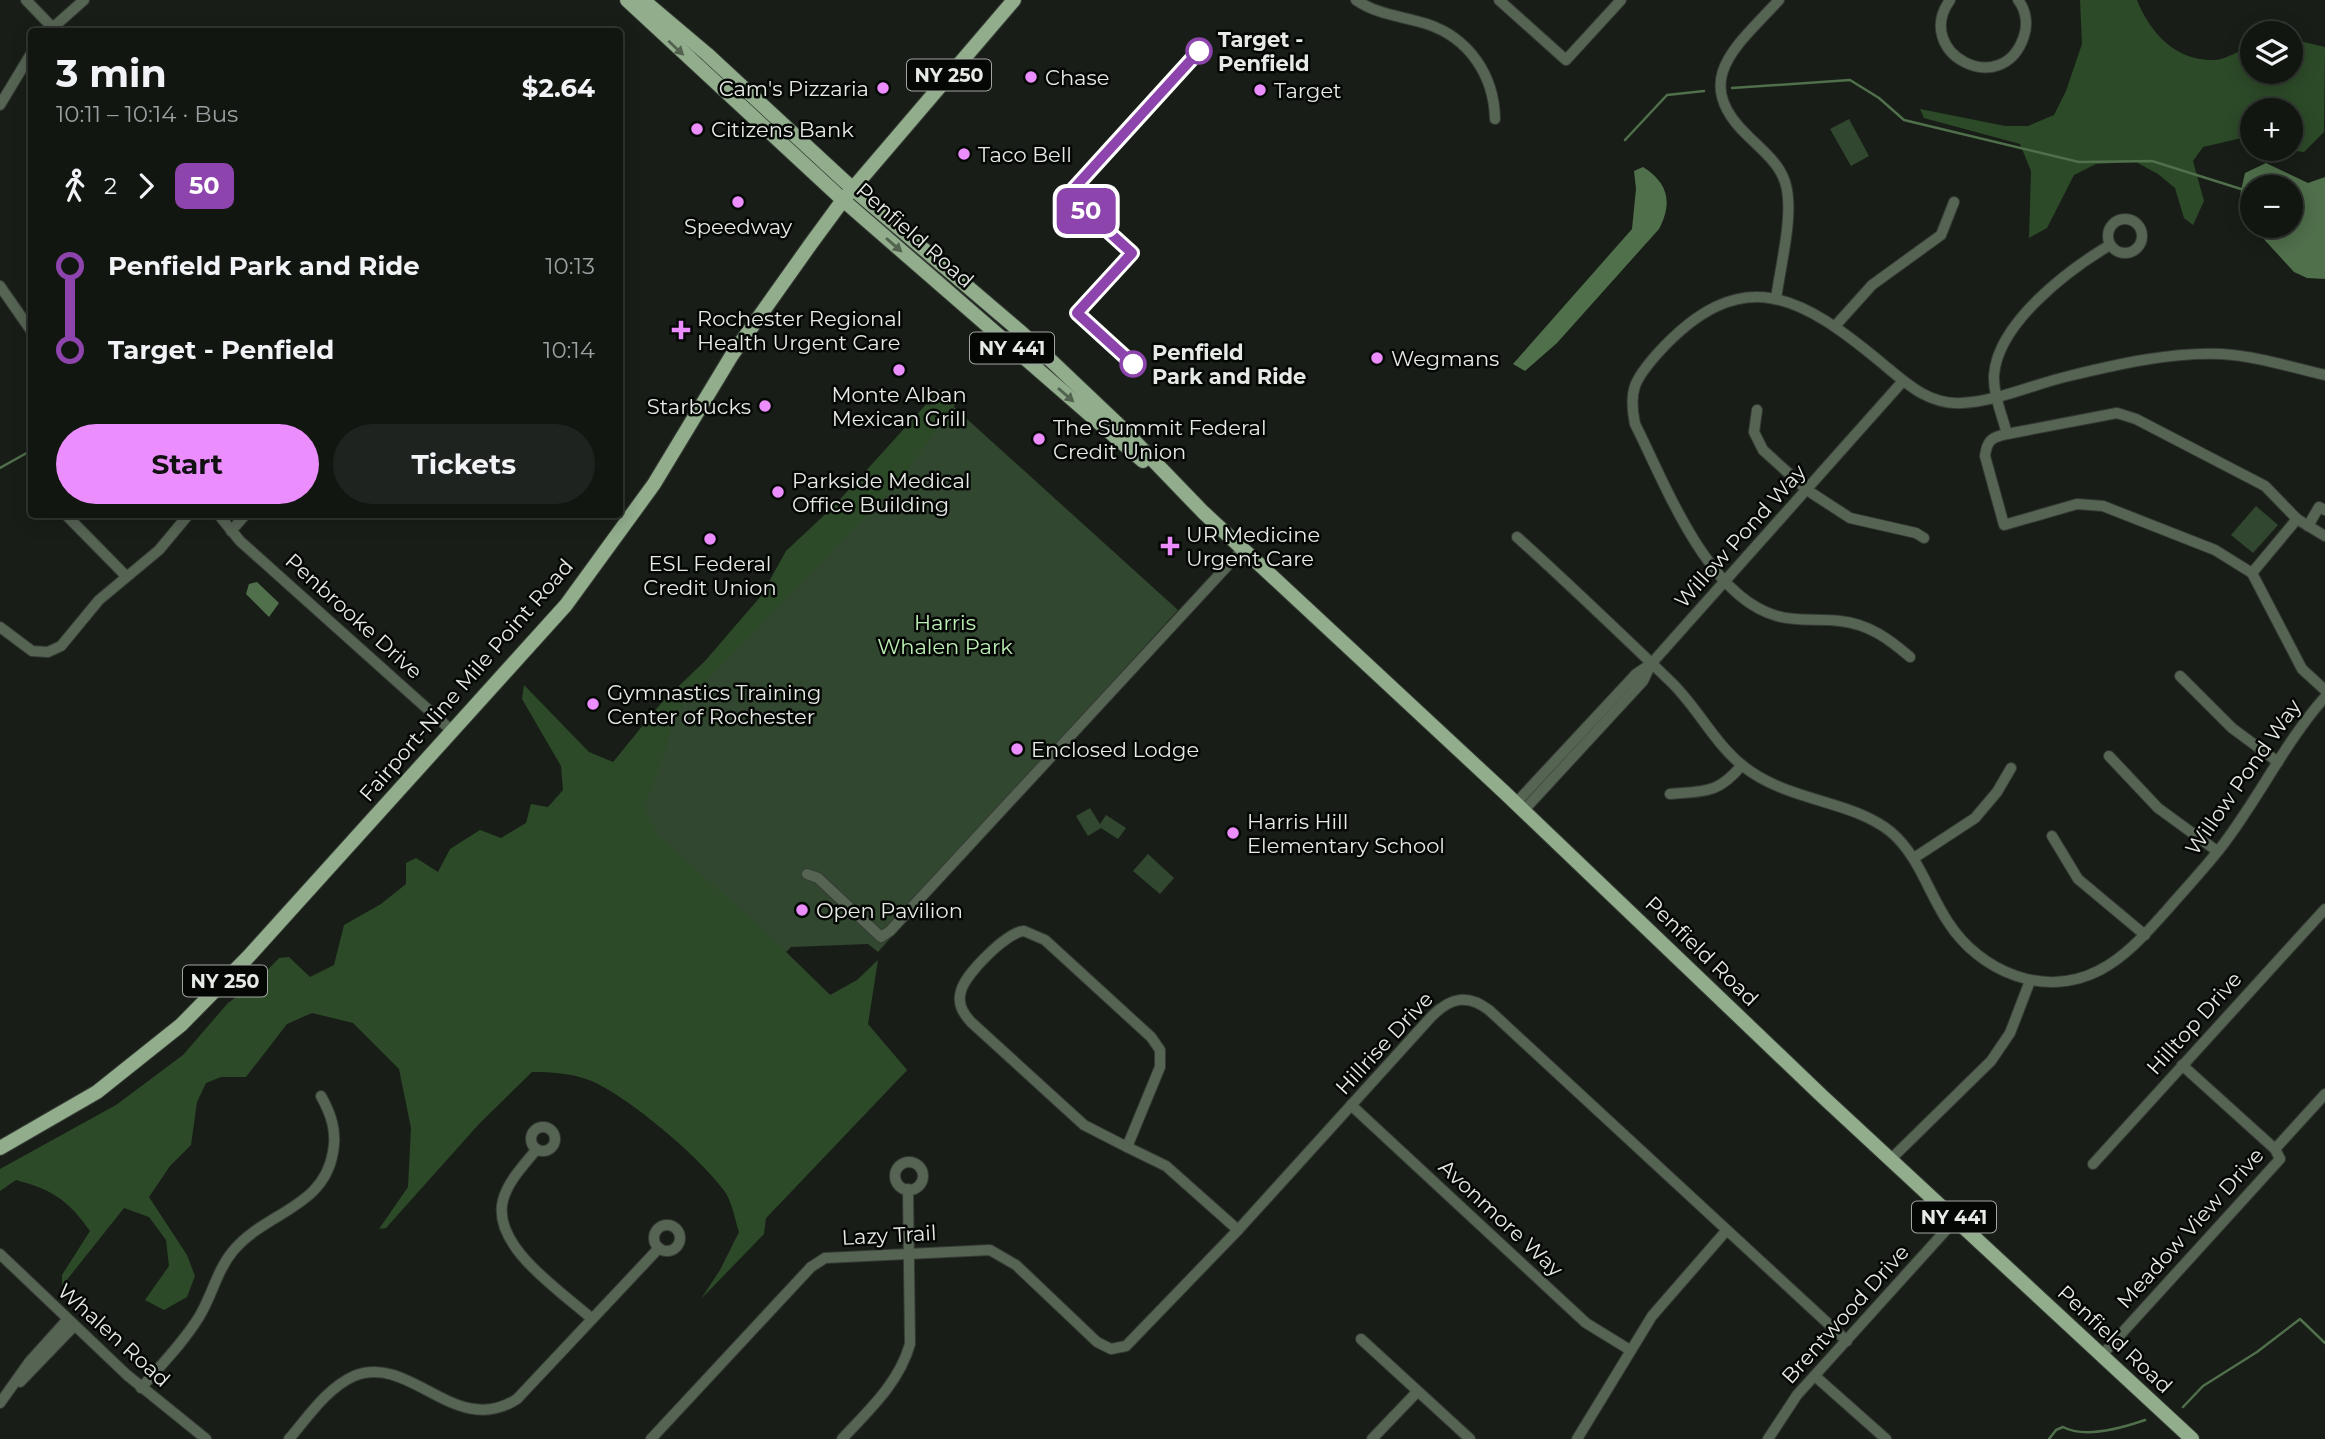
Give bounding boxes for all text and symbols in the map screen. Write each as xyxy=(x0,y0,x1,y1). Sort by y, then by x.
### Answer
map controls xyxy=(2240,21,2303,238)
button: layers xyxy=(2240,21,2303,84)
place label: Target - Penfield xyxy=(1218,27,1310,76)
marker: Target - Penfield xyxy=(1186,38,1212,64)
one-way arrow xyxy=(667,40,685,56)
text: 3 min xyxy=(56,50,167,97)
road number: NY 250 xyxy=(907,60,991,90)
place label: Chase xyxy=(1045,65,1109,90)
marker: Chase xyxy=(1023,69,1039,85)
text: $2.64 xyxy=(522,72,595,104)
place label: Cam's Pizzaria xyxy=(719,76,869,101)
place label: Target xyxy=(1274,78,1342,103)
marker: Cam's Pizzaria xyxy=(875,80,891,96)
marker: Target xyxy=(1252,82,1268,98)
button: + xyxy=(2240,98,2303,161)
text: 10:11 – 10:14 · Bus xyxy=(56,100,238,128)
place label: Citizens Bank xyxy=(711,117,854,142)
marker: Citizens Bank xyxy=(689,121,705,137)
place label: Taco Bell xyxy=(978,142,1072,167)
marker: Taco Bell xyxy=(956,146,972,162)
icon: walk xyxy=(56,167,94,205)
icon: forward xyxy=(127,167,165,205)
text: 50 xyxy=(189,171,220,200)
text: 2 xyxy=(104,172,117,200)
button: − xyxy=(2240,175,2303,238)
street label: Penfield Road xyxy=(851,177,979,293)
line badge: 50 xyxy=(1054,188,1118,234)
marker: Speedway xyxy=(730,194,746,210)
text: 50 xyxy=(1071,196,1101,225)
place label: Speedway xyxy=(684,214,793,239)
one-way arrow xyxy=(886,237,903,252)
text: Penfield Park and Ride xyxy=(108,250,420,282)
text: 10:13 xyxy=(545,252,595,280)
place label: Rochester Regional Health Urgent Care xyxy=(697,306,902,355)
marker: Rochester Regional Health Urgent Care xyxy=(671,320,691,340)
road number: NY 441 xyxy=(970,332,1054,364)
text: Target - Penfield xyxy=(108,334,334,366)
text: 10:14 xyxy=(543,336,595,364)
place label: Penfield Park and Ride xyxy=(1152,340,1306,389)
place label: Wegmans xyxy=(1391,346,1499,371)
marker: Wegmans xyxy=(1369,350,1385,366)
marker: Penfield Park and Ride xyxy=(1120,351,1146,377)
marker: Monte Alban Mexican Grill xyxy=(891,362,907,378)
place label: Monte Alban Mexican Grill xyxy=(831,382,967,431)
one-way arrow xyxy=(1057,387,1075,403)
place label: Starbucks xyxy=(647,394,751,419)
marker: Starbucks xyxy=(757,398,773,414)
place label: The Summit Federal Credit Union xyxy=(1053,415,1267,464)
button: Start xyxy=(56,424,319,504)
button: Tickets xyxy=(333,424,595,504)
marker: The Summit Federal Credit Union xyxy=(1031,431,1047,447)
street label: Willow Pond Way xyxy=(1669,459,1811,613)
place label: Parkside Medical Office Building xyxy=(792,468,970,517)
marker: Parkside Medical Office Building xyxy=(770,484,786,500)
place label: UR Medicine Urgent Care xyxy=(1186,522,1320,571)
marker: ESL Federal Credit Union xyxy=(702,531,718,547)
marker: UR Medicine Urgent Care xyxy=(1160,536,1180,556)
street label: Penbrooke Drive xyxy=(280,548,428,684)
place label: ESL Federal Credit Union xyxy=(643,551,777,600)
street label: Fairport-Nine Mile Point Road xyxy=(354,554,578,806)
park label: Harris Whalen Park xyxy=(877,610,1013,659)
place label: Gymnastics Training Center of Rochester xyxy=(607,680,821,729)
street label: Willow Pond Way xyxy=(2180,694,2306,860)
marker: Gymnastics Training Center of Rochester xyxy=(585,696,601,712)
place label: Enclosed Lodge xyxy=(1031,737,1199,762)
marker: Enclosed Lodge xyxy=(1009,741,1025,757)
place label: Harris Hill Elementary School xyxy=(1247,809,1445,858)
marker: Harris Hill Elementary School xyxy=(1225,825,1241,841)
street label: Penfield Road xyxy=(1640,891,1764,1011)
place label: Open Pavilion xyxy=(816,898,963,923)
marker: Open Pavilion xyxy=(794,902,810,918)
road number: NY 250 xyxy=(183,965,267,996)
street label: Hilltop Drive xyxy=(2141,966,2247,1080)
street label: Hillrise Drive xyxy=(1330,986,1438,1100)
street label: Meadow View Drive xyxy=(2111,1143,2269,1313)
street label: Avonmore Way xyxy=(1434,1154,1569,1282)
road number: NY 441 xyxy=(1912,1202,1996,1232)
street label: Lazy Trail xyxy=(841,1220,937,1250)
street label: Brentwood Drive xyxy=(1776,1239,1914,1389)
street label: Whalen Road xyxy=(53,1278,175,1392)
street label: Penfield Road xyxy=(2053,1280,2177,1398)

